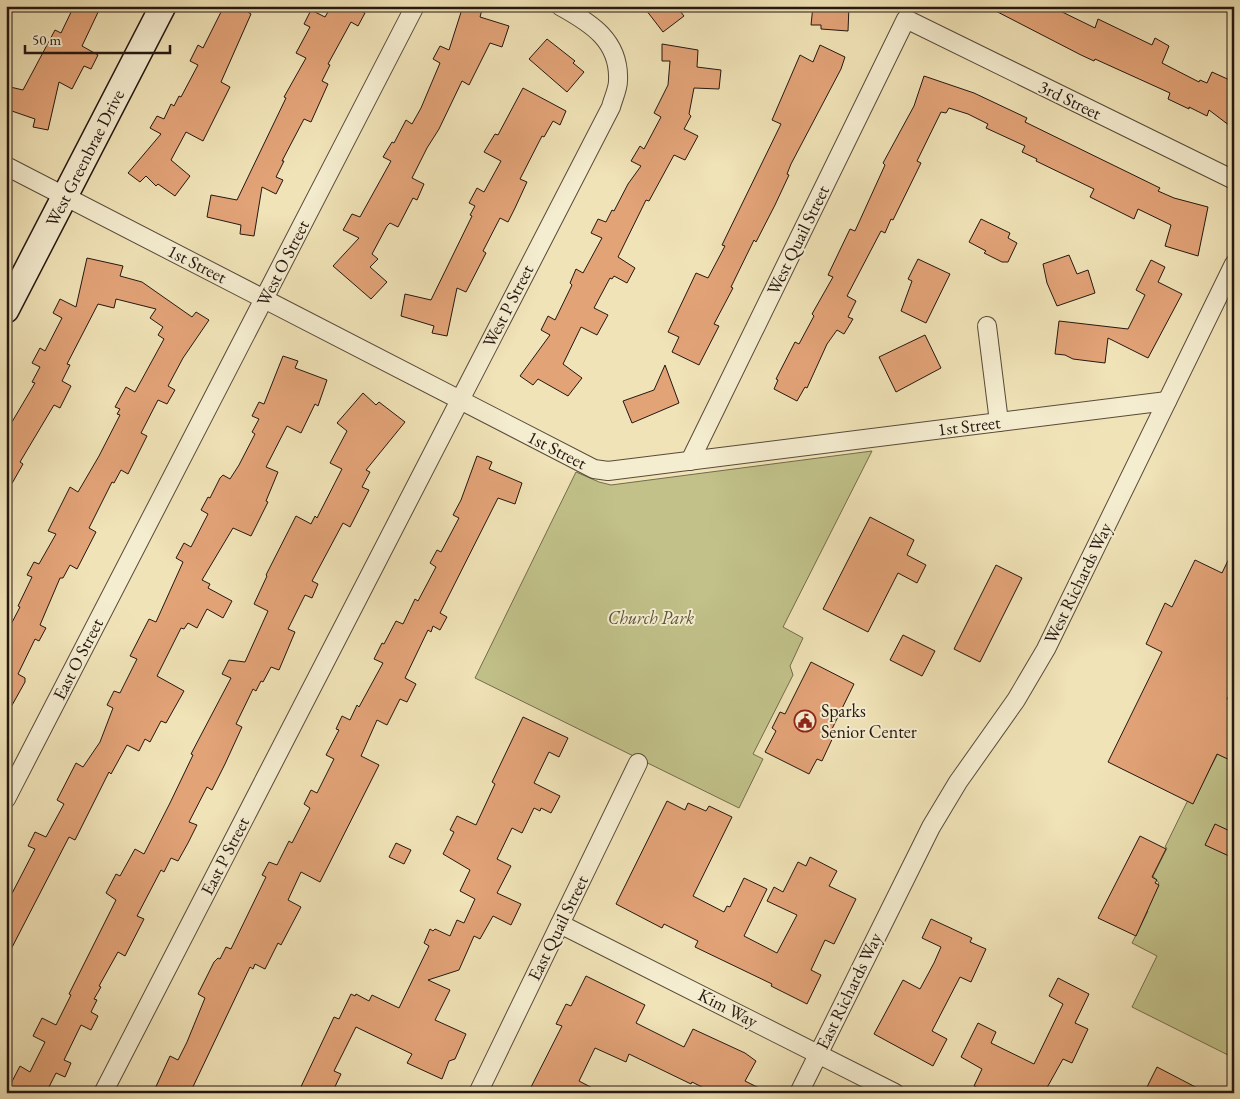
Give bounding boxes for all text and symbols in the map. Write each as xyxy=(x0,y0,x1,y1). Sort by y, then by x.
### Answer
scale bar xyxy=(25,22,170,54)
text: 50 m xyxy=(32,30,61,49)
street label: 3rd Street xyxy=(1035,75,1106,125)
street label: West Greenbrae Drive xyxy=(40,85,129,230)
street label: West Quail Street xyxy=(761,181,834,298)
street label: West O Street xyxy=(251,216,314,310)
street label: 1st Street xyxy=(164,239,231,288)
street label: West P Street xyxy=(477,260,538,351)
street label: 1st Street xyxy=(936,410,1002,441)
street label: 1st Street xyxy=(524,425,591,474)
street label: West Richards Way xyxy=(1038,518,1117,647)
park label: Church Park xyxy=(608,606,694,629)
street label: East O Street xyxy=(47,614,108,704)
place label: Sparks Senior Center xyxy=(821,699,917,743)
public building icon: Sparks Senior Center xyxy=(793,709,817,733)
street label: East P Street xyxy=(195,812,254,899)
street label: East Quail Street xyxy=(522,871,593,984)
street label: East Richards Way xyxy=(810,929,887,1053)
street label: Kim Way xyxy=(695,983,762,1032)

